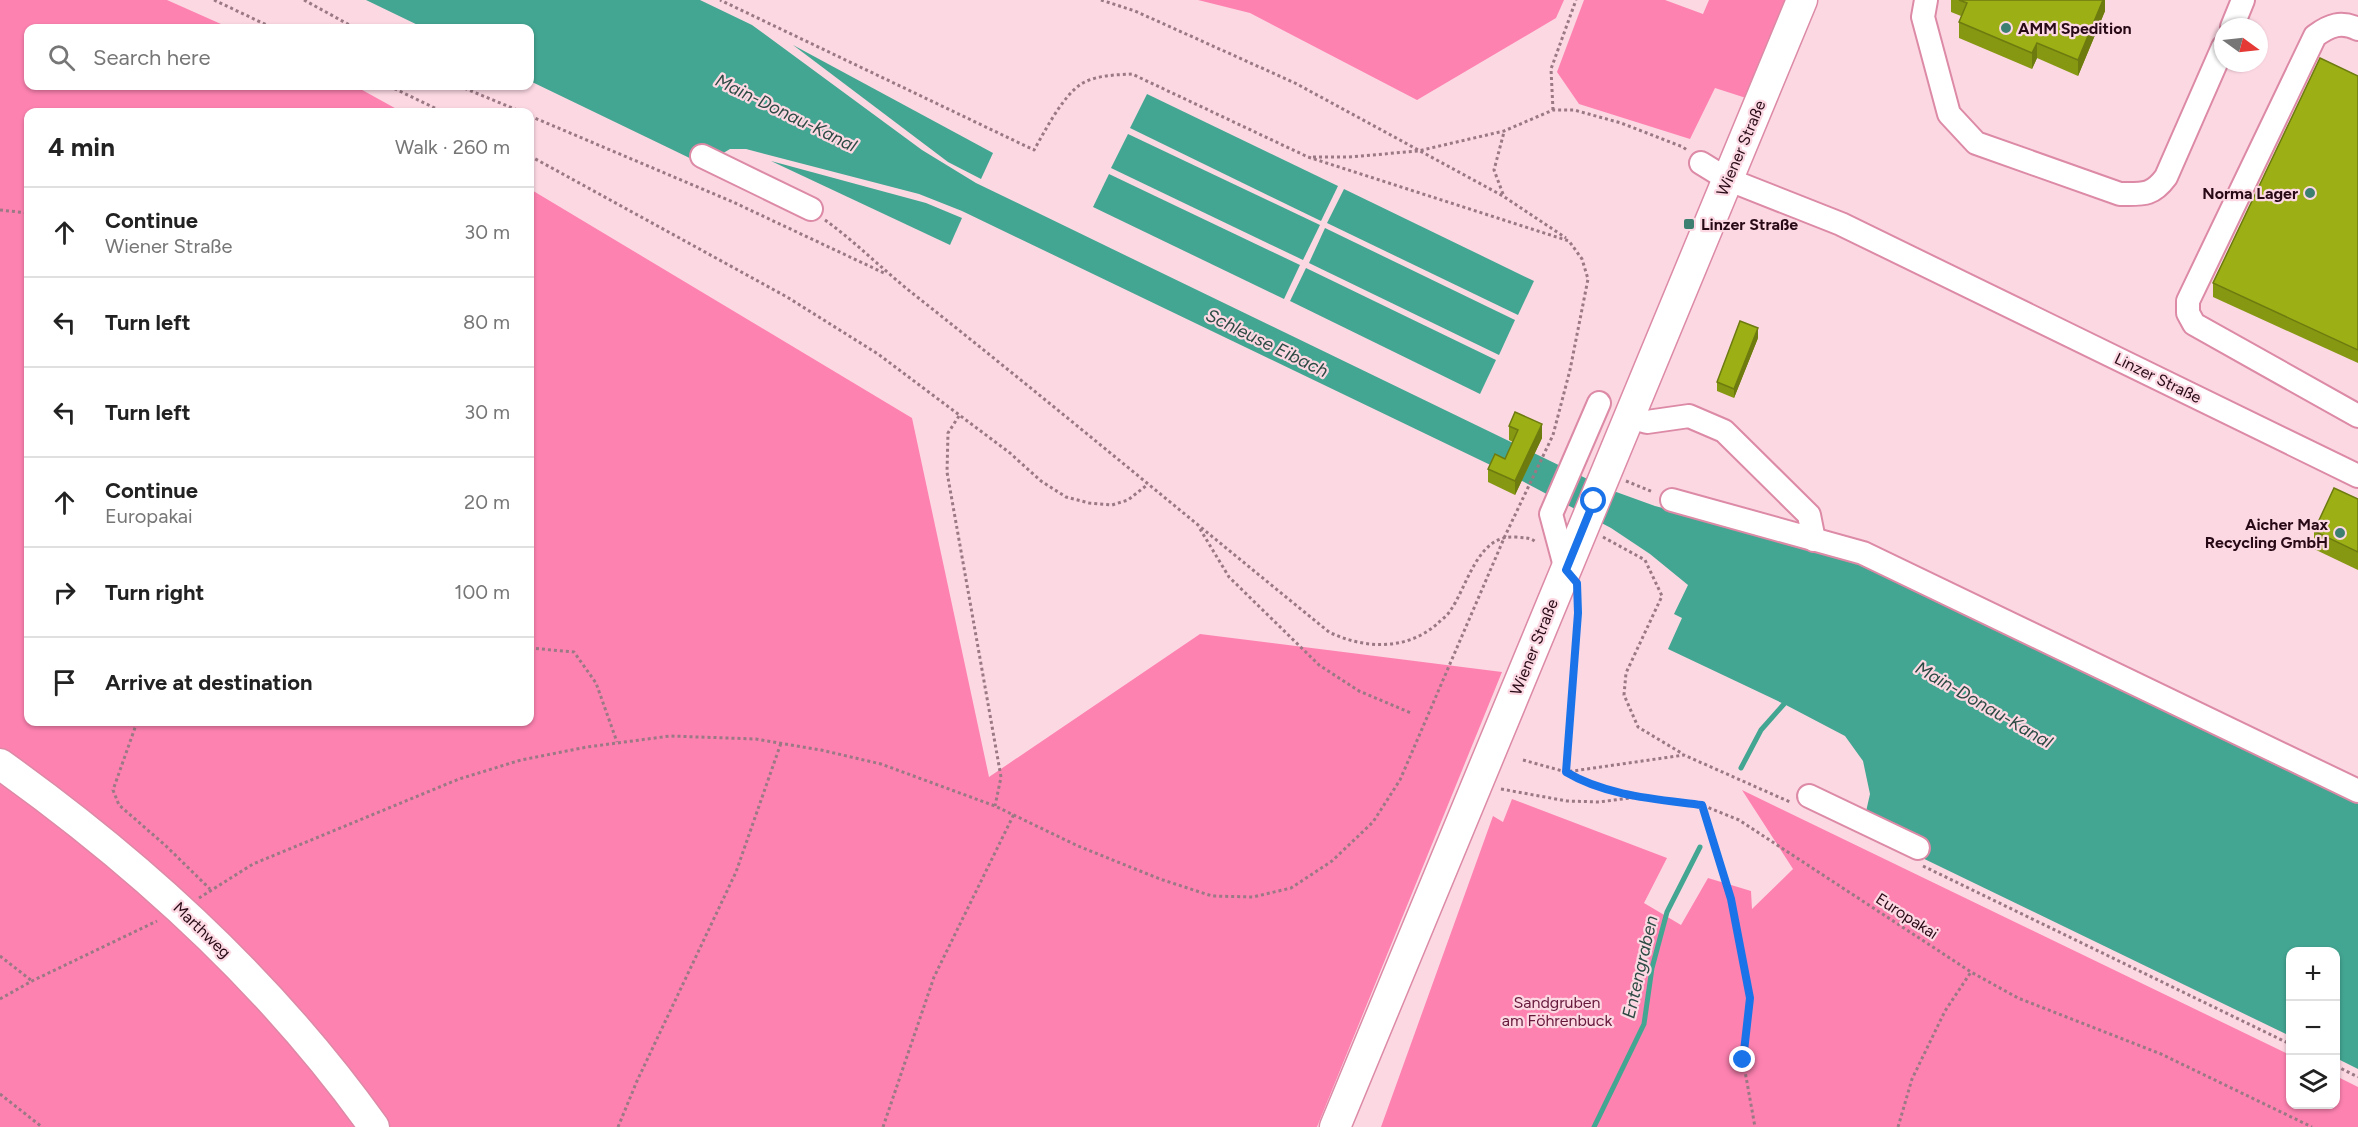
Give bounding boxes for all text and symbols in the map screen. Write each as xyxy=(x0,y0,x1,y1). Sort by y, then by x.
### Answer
north arrow xyxy=(2214,18,2268,72)
place label: AMM Spedition xyxy=(2018,19,2132,38)
marker: AMM Spedition xyxy=(1999,21,2013,35)
search box xyxy=(24,24,534,90)
icon: search xyxy=(45,41,78,74)
text: Search here xyxy=(93,44,211,71)
water label: Main-Donau-Kanal xyxy=(712,69,861,157)
street label: Wiener Straße xyxy=(1712,97,1770,199)
text: 4 min xyxy=(48,131,115,163)
text: Walk · 260 m xyxy=(395,135,510,159)
place label: Norma Lager xyxy=(2202,184,2298,203)
marker: Norma Lager xyxy=(2303,186,2317,200)
text: Continue xyxy=(105,207,198,234)
place label: Linzer Straße xyxy=(1701,215,1798,234)
icon: ahead xyxy=(48,216,81,249)
marker: Linzer Straße xyxy=(1682,217,1696,231)
text: 30 m xyxy=(464,220,510,244)
text: Wiener Straße xyxy=(105,234,233,258)
water label: Schleuse Eibach xyxy=(1202,304,1332,382)
icon: left xyxy=(48,306,81,339)
text: Turn left xyxy=(105,309,191,336)
text: 80 m xyxy=(463,310,510,334)
street label: Linzer Straße xyxy=(2112,349,2205,407)
icon: left xyxy=(48,396,81,429)
text: Turn left xyxy=(105,399,191,426)
text: 30 m xyxy=(464,400,510,424)
text: Continue xyxy=(105,477,198,504)
icon: ahead xyxy=(48,486,81,519)
route start xyxy=(1580,487,1606,513)
text: 20 m xyxy=(464,490,510,514)
text: Europakai xyxy=(105,504,193,528)
place label: Aicher Max Recycling GmbH xyxy=(2205,515,2328,552)
marker: Aicher Max Recycling GmbH xyxy=(2333,526,2347,540)
icon: right xyxy=(48,576,81,609)
text: Turn right xyxy=(105,579,204,606)
text: 100 m xyxy=(454,580,510,604)
street label: Wiener Straße xyxy=(1506,596,1562,698)
water label: Main-Donau-Kanal xyxy=(1912,657,2057,754)
icon: arrive xyxy=(48,666,81,699)
text: Arrive at destination xyxy=(105,669,313,696)
street label: Europakai xyxy=(1872,889,1942,943)
street label: Marthweg xyxy=(169,898,235,962)
water label: Entengraben xyxy=(1617,913,1663,1021)
map controls xyxy=(2286,947,2340,1109)
button: + xyxy=(2286,947,2340,1001)
park label: Sandgruben am Föhrenbuck xyxy=(1502,993,1612,1030)
button: − xyxy=(2286,1001,2340,1055)
route end xyxy=(1729,1046,1755,1072)
button: layers xyxy=(2286,1055,2340,1109)

